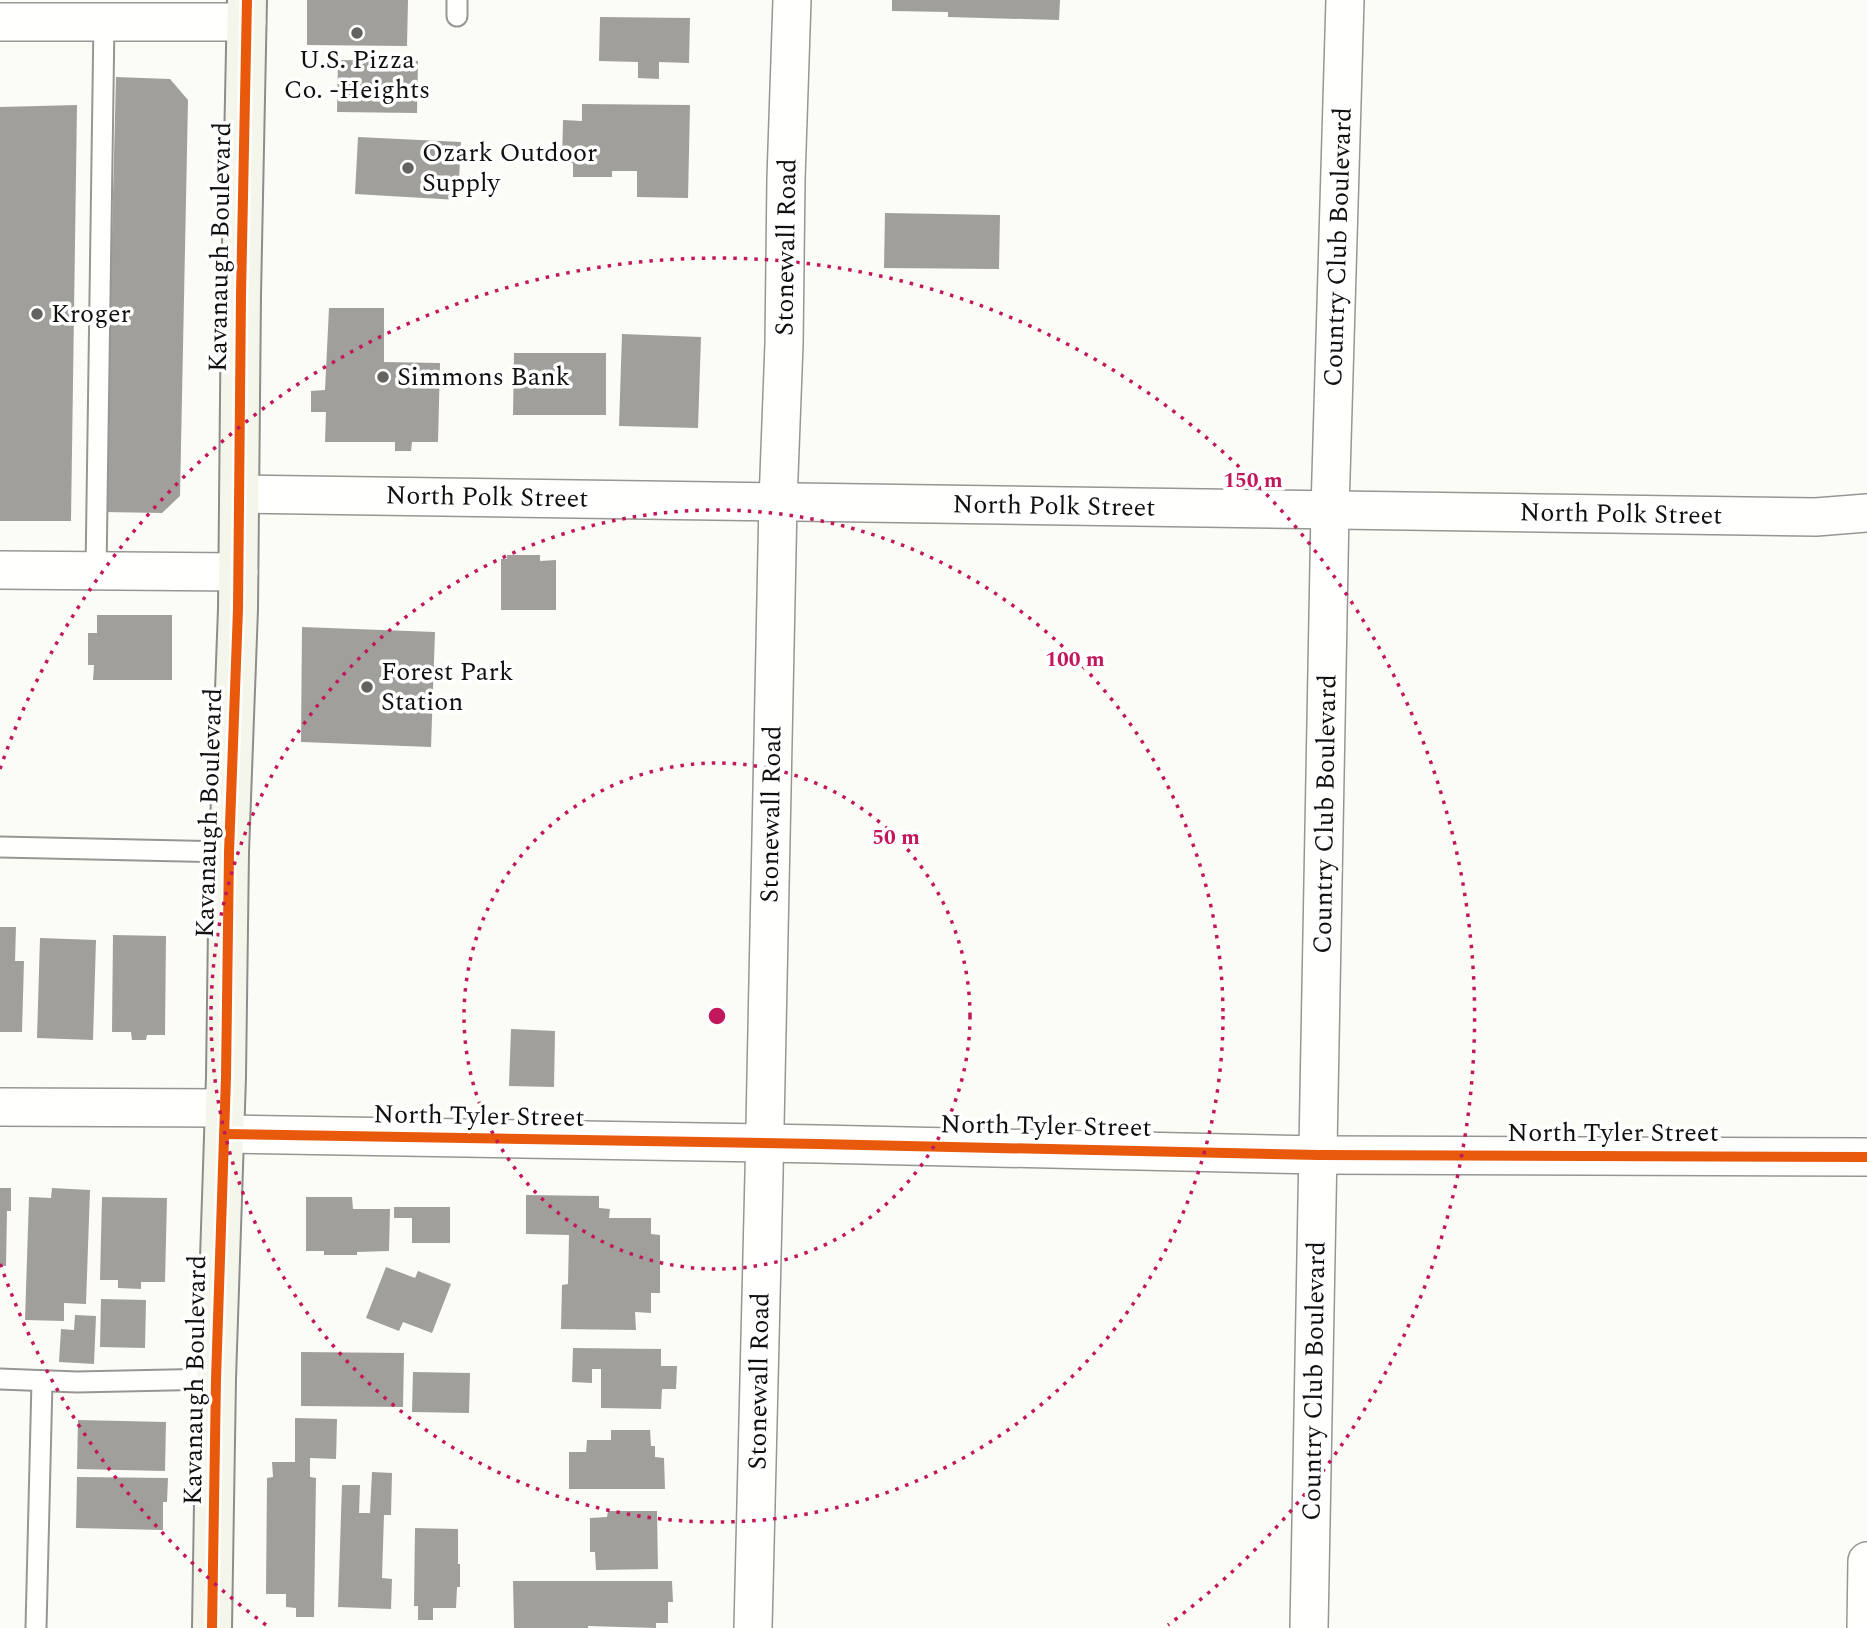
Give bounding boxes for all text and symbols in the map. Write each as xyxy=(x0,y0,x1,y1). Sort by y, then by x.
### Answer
marker: U.S. Pizza Co. -Heights xyxy=(349,25,365,41)
place label: U.S. Pizza Co. -Heights xyxy=(284,40,430,110)
street label: Country Club Boulevard xyxy=(1313,106,1363,388)
street label: Kavanaugh Boulevard xyxy=(198,122,242,372)
place label: Ozark Outdoor Supply xyxy=(422,133,597,203)
street label: Stonewall Road xyxy=(764,158,808,336)
marker: Ozark Outdoor Supply xyxy=(400,160,416,176)
place label: Kroger xyxy=(51,294,131,334)
marker: Kroger xyxy=(29,306,45,322)
place label: Simmons Bank xyxy=(397,357,570,397)
marker: Simmons Bank xyxy=(375,369,391,385)
text: 150 m xyxy=(1223,465,1283,497)
street label: North Polk Street xyxy=(385,475,589,519)
street label: North Polk Street xyxy=(952,484,1156,528)
street label: North Polk Street xyxy=(1519,492,1723,536)
text: 100 m xyxy=(1045,644,1105,676)
place label: Forest Park Station xyxy=(381,652,513,722)
street label: Country Club Boulevard xyxy=(1303,674,1347,954)
marker: Forest Park Station xyxy=(359,679,375,695)
street label: Kavanaugh Boulevard xyxy=(185,687,233,939)
street label: Stonewall Road xyxy=(749,725,793,903)
text: 50 m xyxy=(872,822,920,854)
centre of rings xyxy=(705,1004,729,1028)
street label: North Tyler Street xyxy=(373,1094,585,1138)
street label: North Tyler Street xyxy=(940,1104,1152,1148)
street label: North Tyler Street xyxy=(1507,1113,1719,1153)
street label: Country Club Boulevard xyxy=(1292,1241,1336,1521)
street label: Kavanaugh Boulevard xyxy=(173,1255,217,1505)
street label: Stonewall Road xyxy=(737,1292,781,1470)

